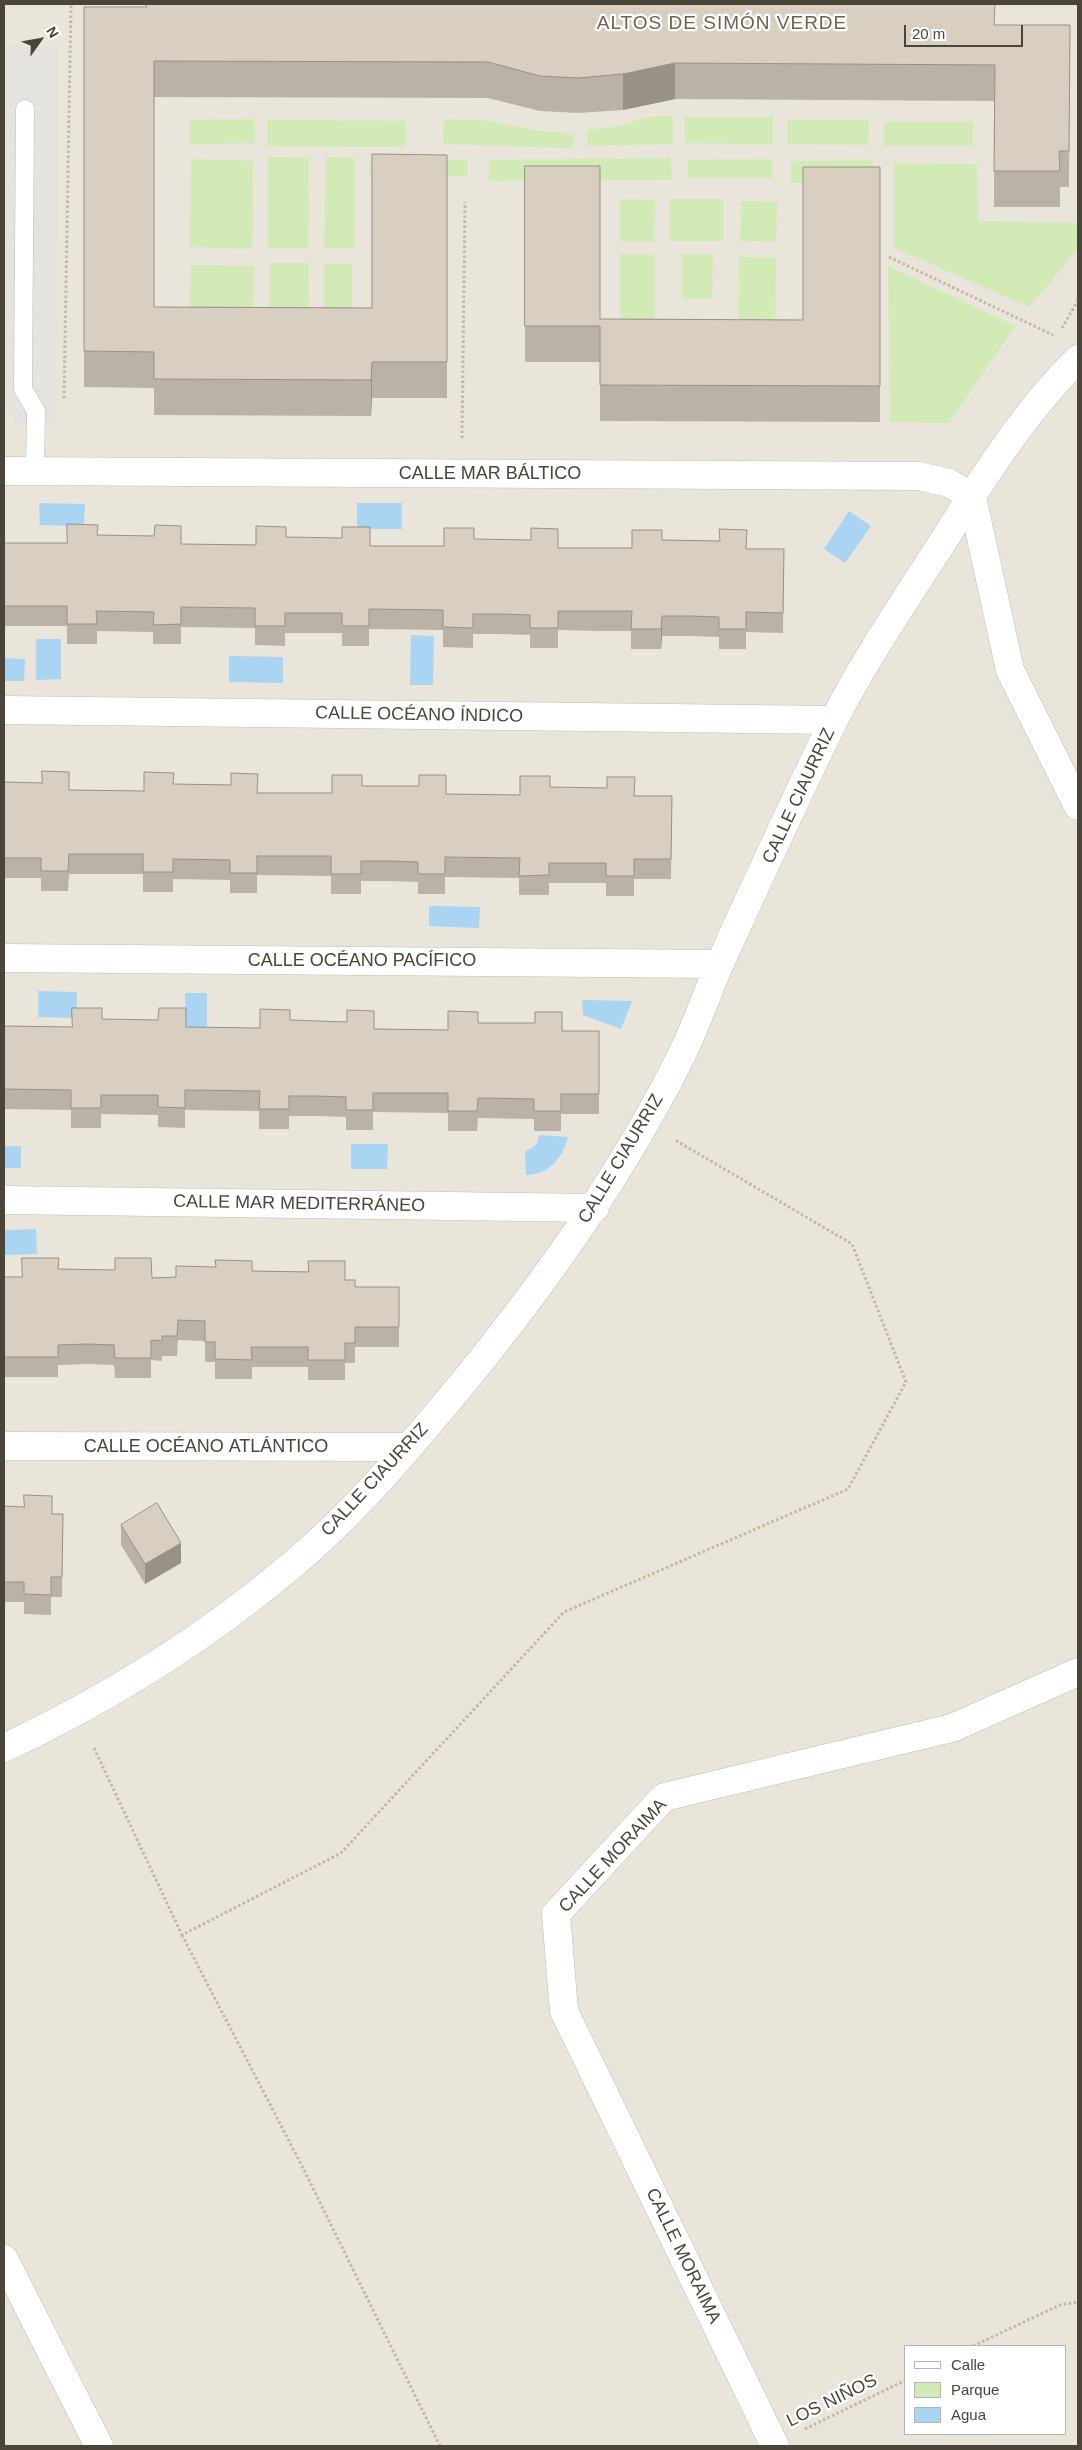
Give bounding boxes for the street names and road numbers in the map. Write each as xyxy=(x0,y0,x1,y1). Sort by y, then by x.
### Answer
street label: CALLE MAR BÁLTICO xyxy=(399,463,581,485)
street label: CALLE OCÉANO ÍNDICO xyxy=(315,702,523,728)
street label: CALLE CIAURRIZ xyxy=(758,725,840,867)
street label: CALLE OCÉANO PACÍFICO xyxy=(248,950,476,972)
street label: CALLE CIAURRIZ xyxy=(574,1090,668,1228)
street label: CALLE MAR MEDITERRÁNEO xyxy=(173,1191,425,1217)
street label: CALLE CIAURRIZ xyxy=(317,1419,433,1541)
street label: CALLE OCÉANO ATLÁNTICO xyxy=(84,1436,328,1458)
street label: CALLE MORAIMA xyxy=(555,1795,671,1917)
street label: CALLE MORAIMA xyxy=(641,2185,725,2327)
street label: LOS NIÑOS xyxy=(783,2370,881,2432)

